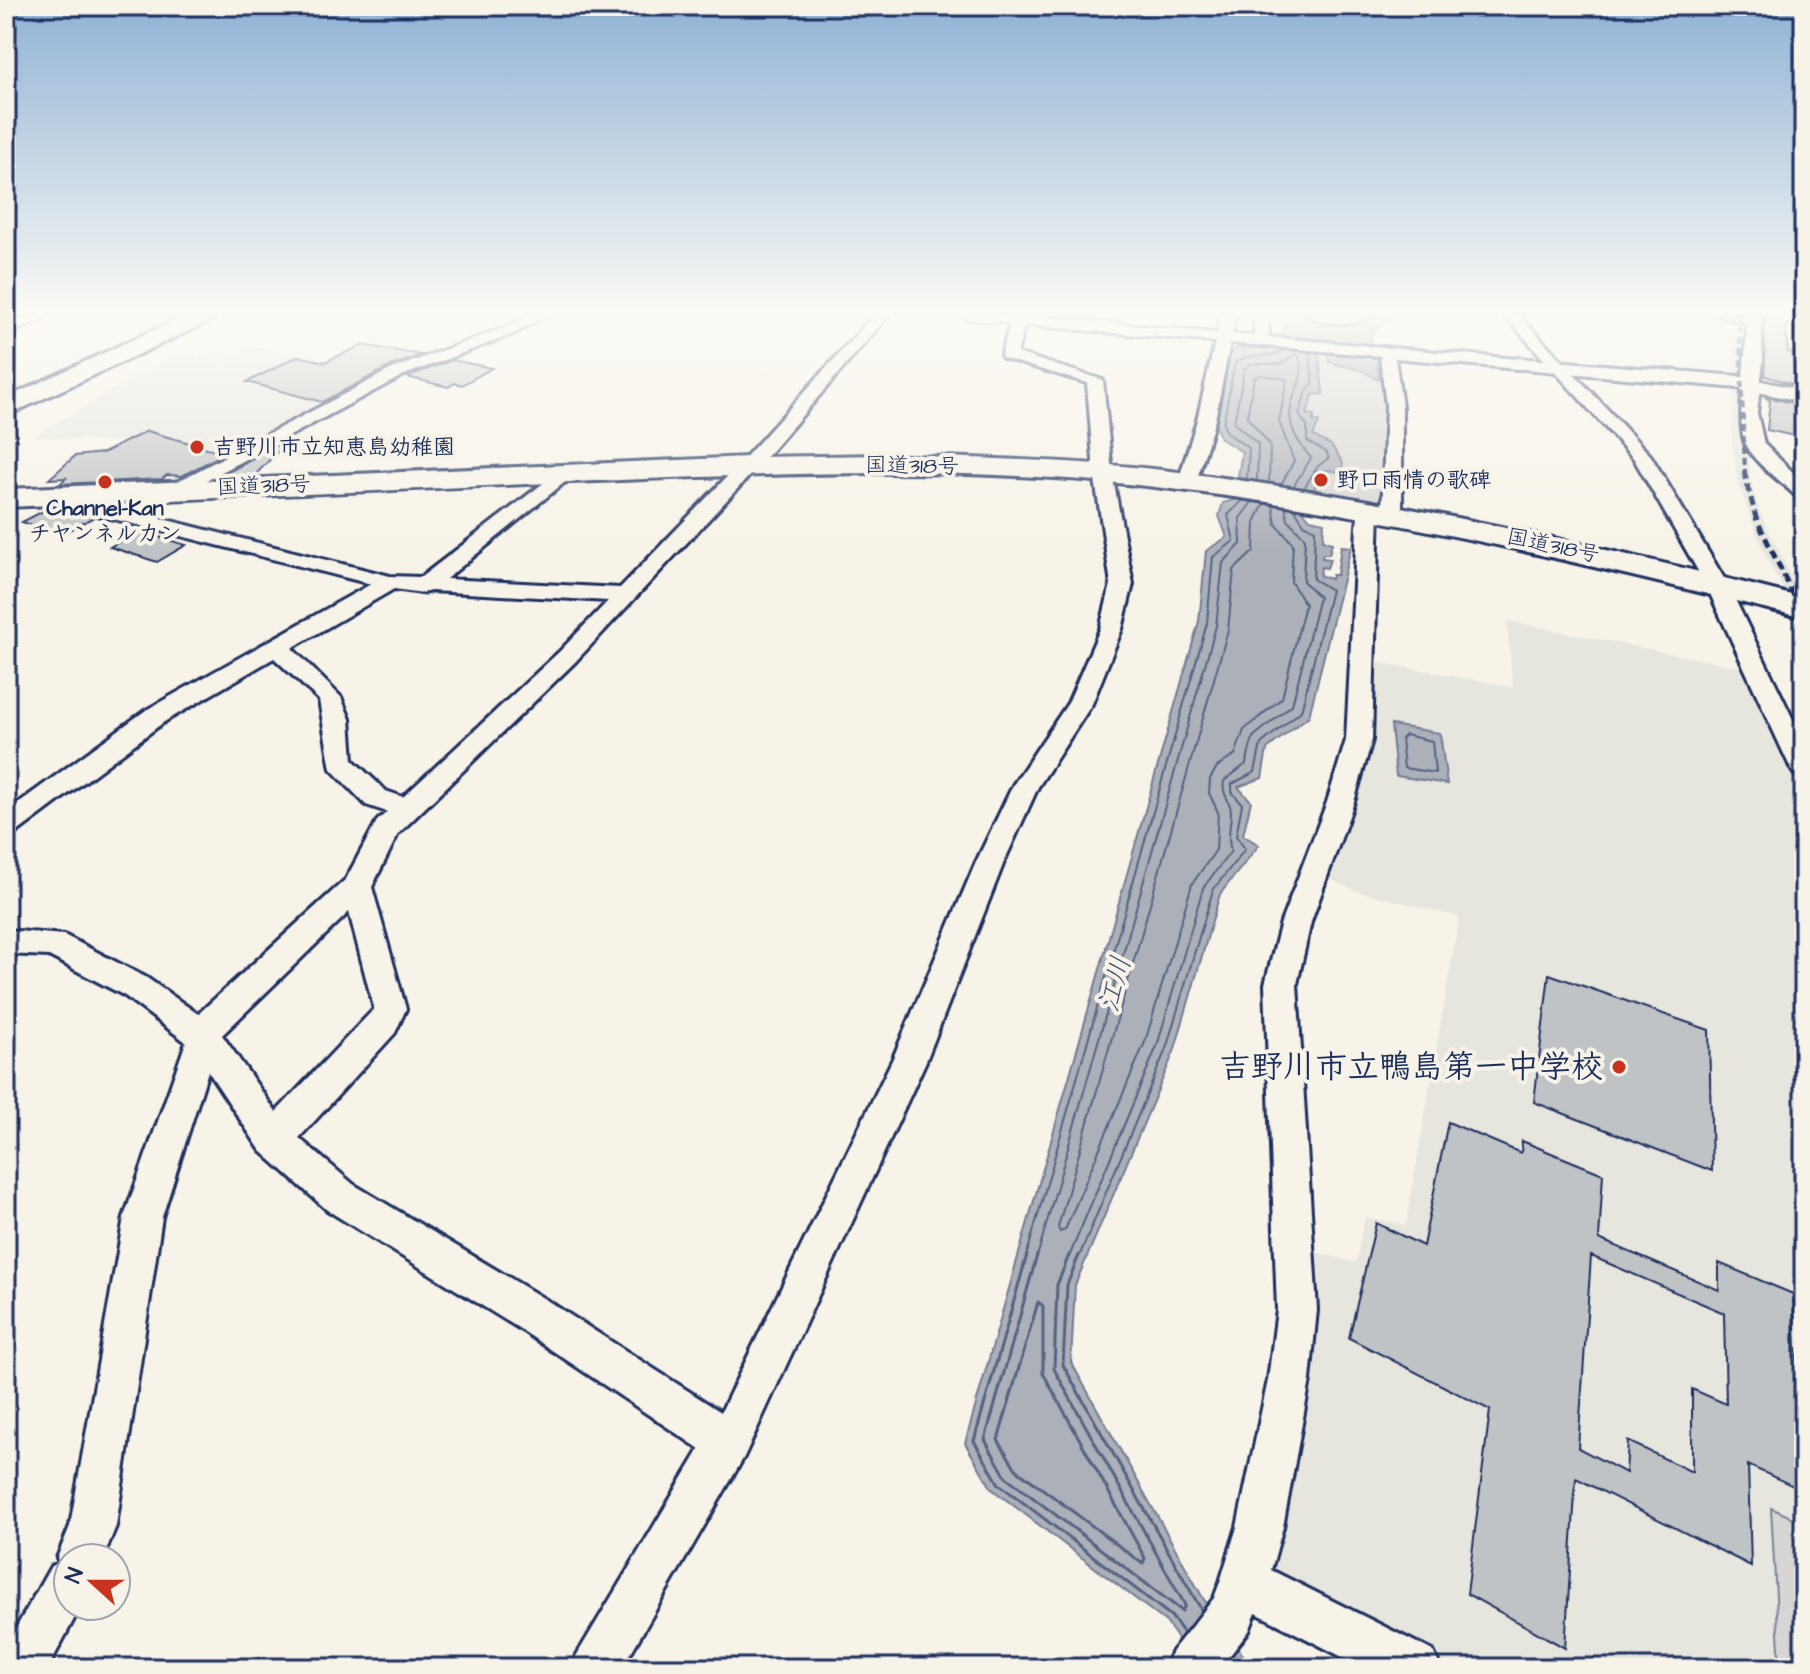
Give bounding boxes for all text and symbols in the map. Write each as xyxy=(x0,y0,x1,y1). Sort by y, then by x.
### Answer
place label: 吉野川市立知恵島幼稚園 xyxy=(213,432,455,463)
marker: 吉野川市立知恵島幼稚園 xyxy=(188,438,206,456)
street label: 国道318号 xyxy=(865,450,959,482)
place label: 野口雨情の歌碑 xyxy=(1337,465,1491,496)
street label: 国道318号 xyxy=(216,469,312,503)
marker: 野口雨情の歌碑 xyxy=(1312,471,1330,489)
marker: Channel-Kan チヤンネルカン xyxy=(96,473,114,491)
place label: Channel-Kan チヤンネルカン xyxy=(28,493,182,549)
street label: 国道318号 xyxy=(1504,521,1602,571)
water label: 江川 xyxy=(1089,952,1141,1016)
place label: 吉野川市立鴨島第一中学校 xyxy=(1219,1045,1603,1090)
marker: 吉野川市立鴨島第一中学校 xyxy=(1610,1058,1628,1076)
north arrow xyxy=(52,1542,132,1622)
text: N xyxy=(58,1563,92,1587)

